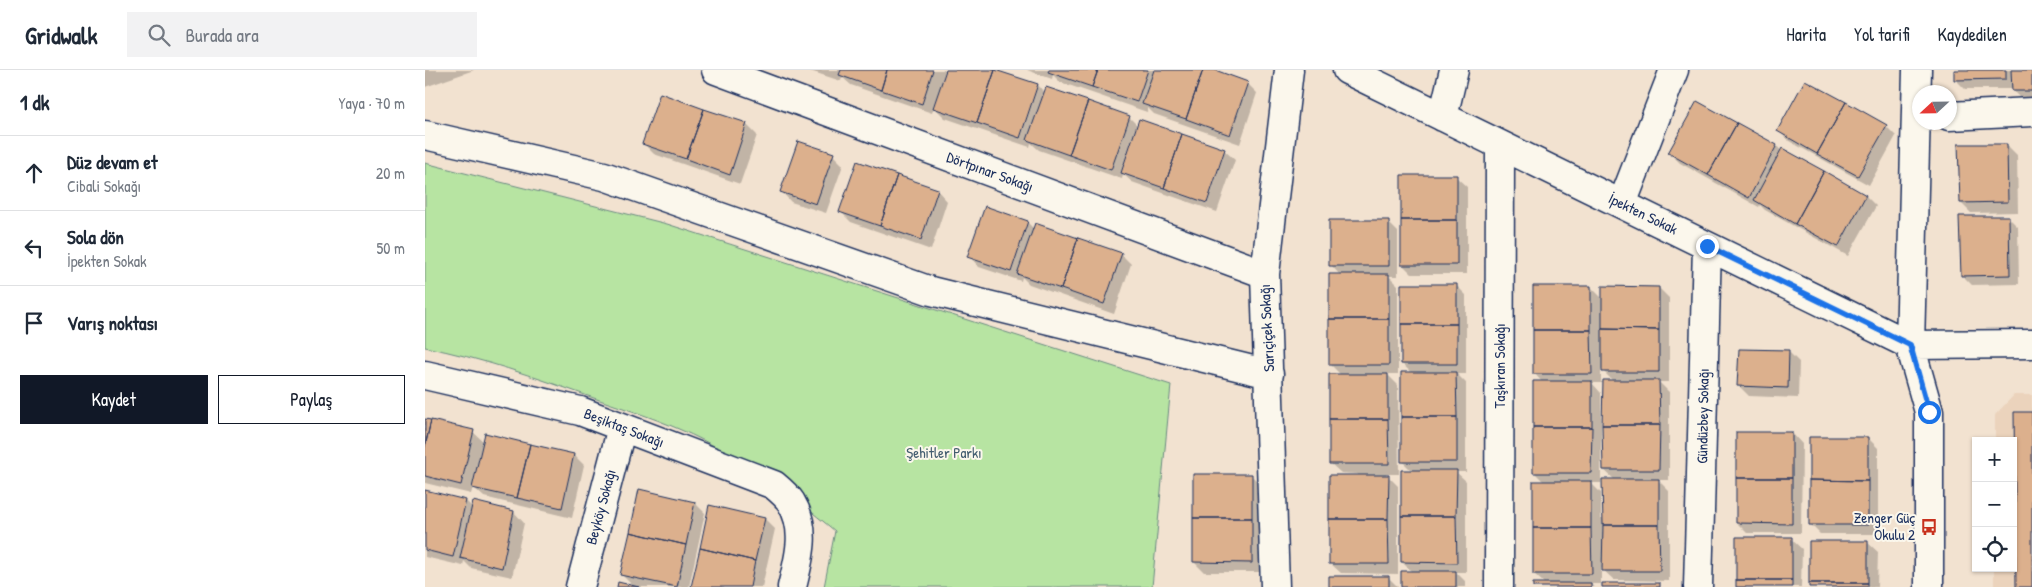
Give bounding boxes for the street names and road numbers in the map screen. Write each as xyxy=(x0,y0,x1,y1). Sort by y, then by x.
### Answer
street label: Dörtpınar Sokağı xyxy=(944,146,1036,197)
street label: İpekten Sokak xyxy=(1605,188,1681,239)
street label: Sarıçiçek Sokağı xyxy=(1254,284,1279,372)
street label: Taşkıran Sokağı xyxy=(1489,323,1510,409)
street label: Gündüzbey Sokağı xyxy=(1691,368,1714,464)
street label: Beşiktaş Sokağı xyxy=(581,403,667,452)
street label: Beyköy Sokağı xyxy=(580,467,621,547)

